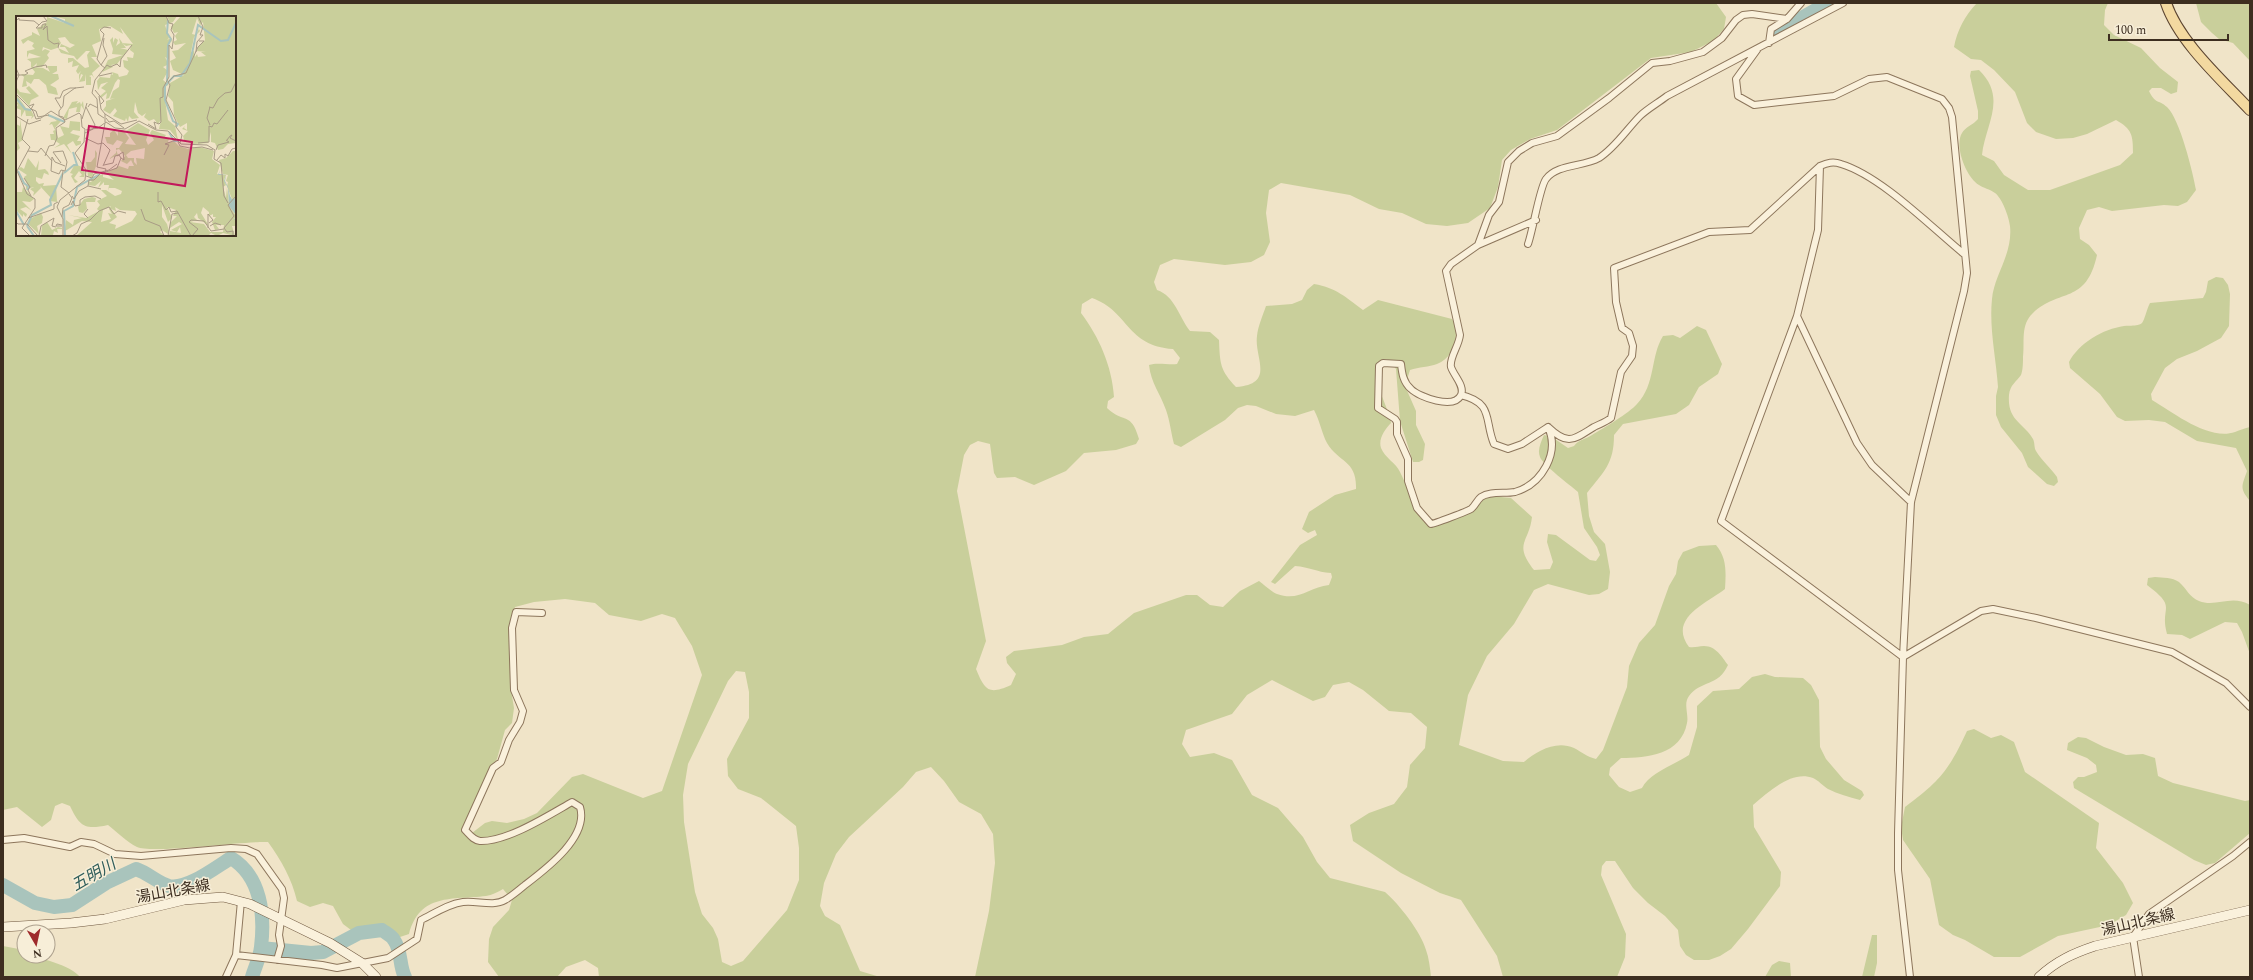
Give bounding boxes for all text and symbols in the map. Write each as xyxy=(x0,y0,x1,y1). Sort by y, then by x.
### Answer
inset map xyxy=(16,16,236,236)
scale bar xyxy=(2109,16,2228,42)
text: 100 m xyxy=(2115,21,2146,40)
water label: 五明川 xyxy=(67,851,122,897)
street label: 湯山北条線 xyxy=(134,874,212,909)
street label: 湯山北条線 xyxy=(2099,903,2177,942)
north arrow xyxy=(16,924,56,964)
text: N xyxy=(32,944,43,962)

